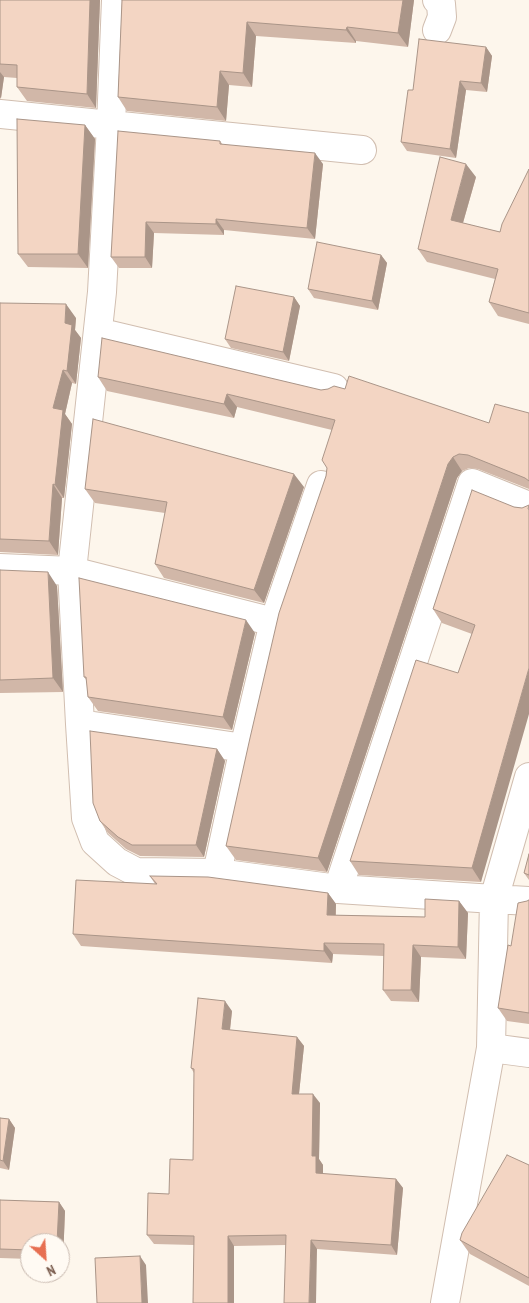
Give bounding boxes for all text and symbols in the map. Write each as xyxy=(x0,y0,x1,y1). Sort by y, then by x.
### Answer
north arrow xyxy=(20,1233,70,1283)
text: N xyxy=(44,1261,58,1280)

